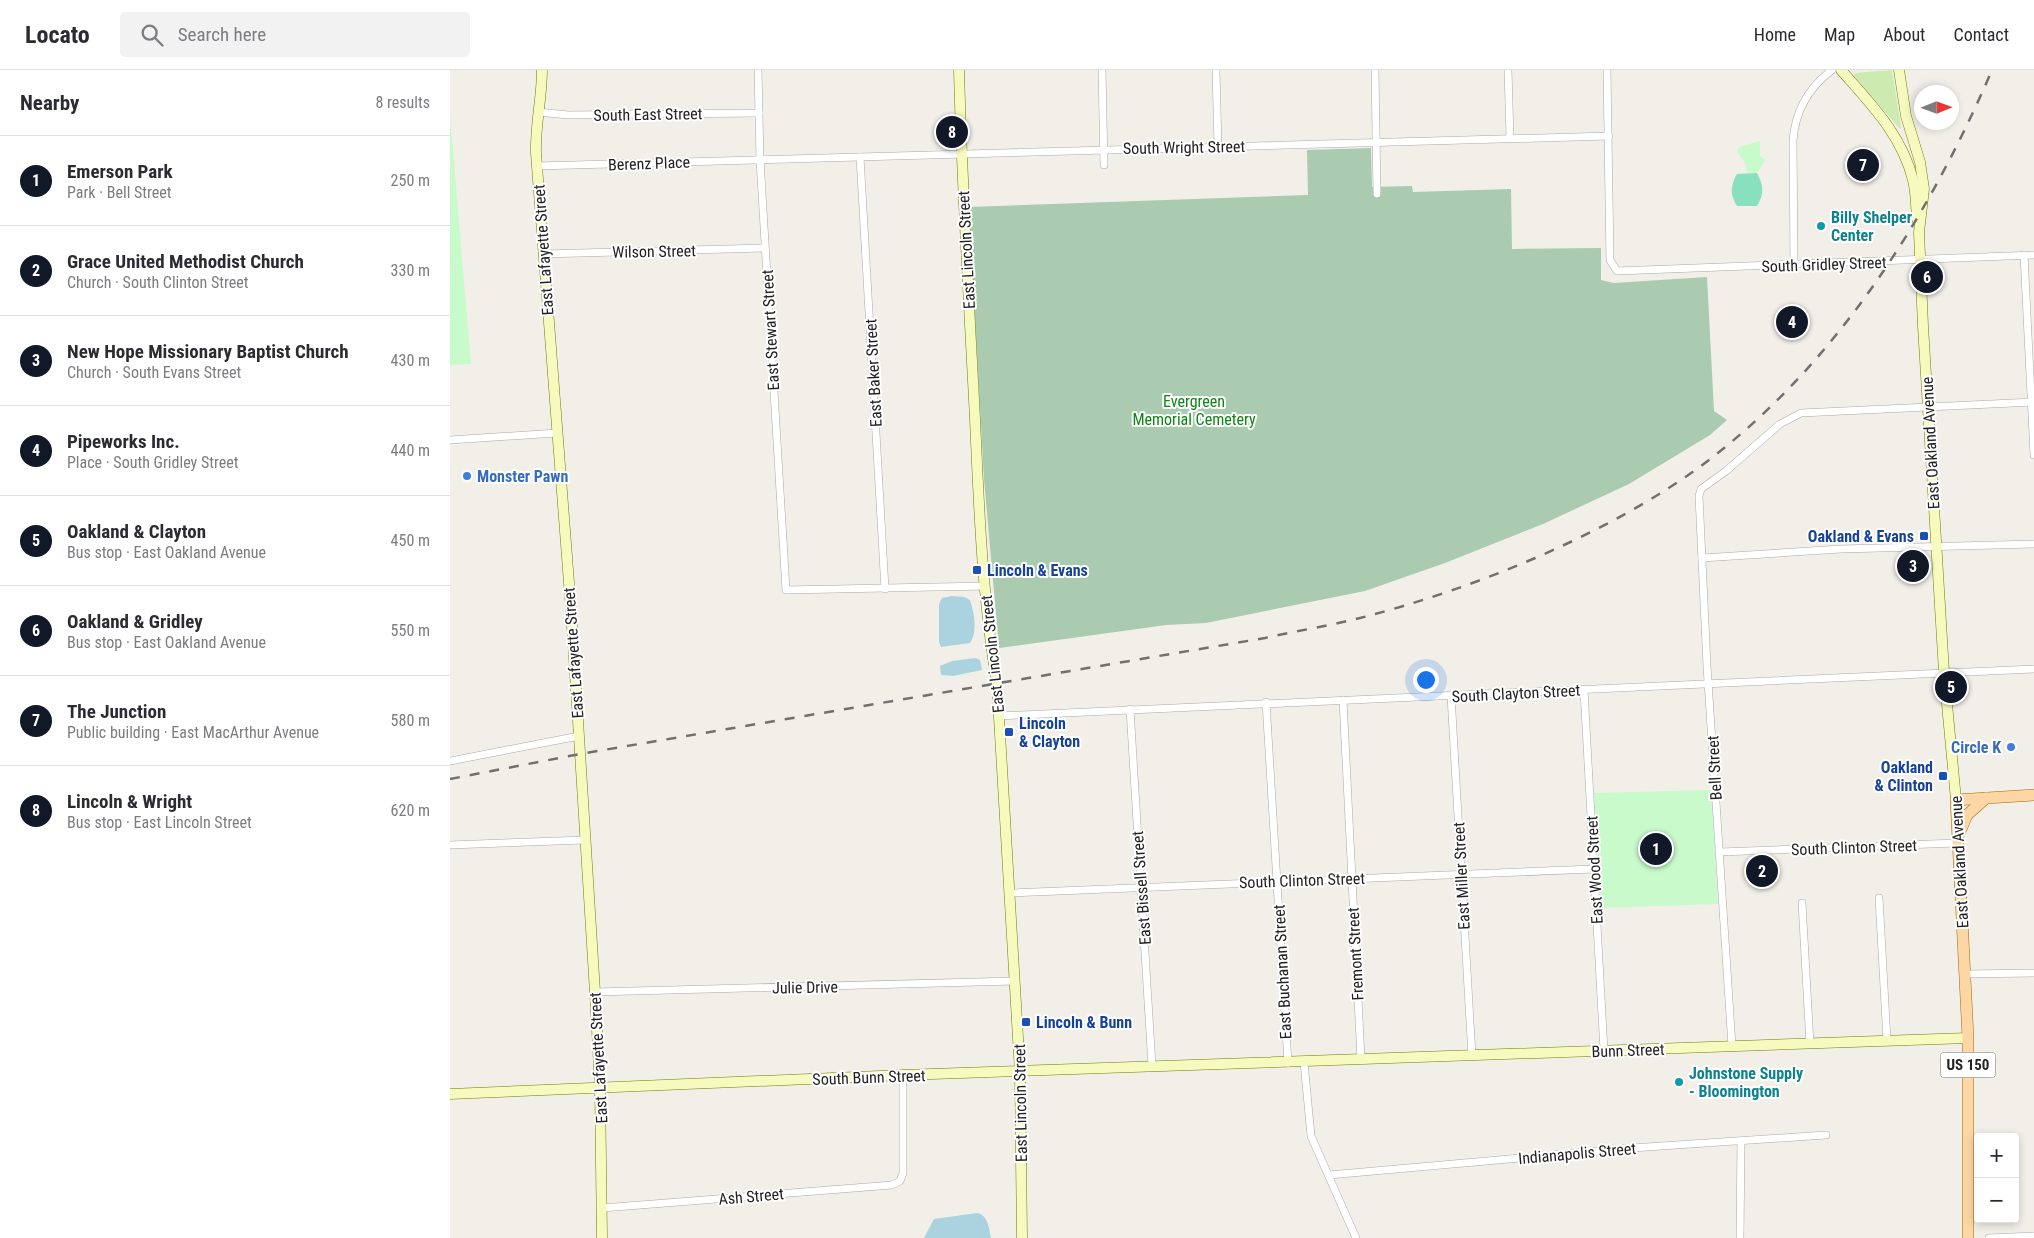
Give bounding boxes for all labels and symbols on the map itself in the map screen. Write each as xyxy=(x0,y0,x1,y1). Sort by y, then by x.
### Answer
north arrow xyxy=(1914,85,1959,130)
street label: South East Street xyxy=(593,104,703,125)
pin: 8 xyxy=(936,113,968,151)
street label: South Wright Street xyxy=(1123,137,1246,158)
pin: 7 xyxy=(1847,146,1879,184)
street label: Berenz Place xyxy=(608,153,690,174)
street label: East Lafayette Street xyxy=(529,184,558,316)
street label: East Lincoln Street xyxy=(954,190,979,310)
place label: Billy Shelper Center xyxy=(1831,208,1912,245)
marker: Billy Shelper Center xyxy=(1815,220,1827,232)
street label: Wilson Street xyxy=(612,241,696,262)
street label: South Gridley Street xyxy=(1761,253,1887,276)
pin: 6 xyxy=(1911,258,1943,296)
street label: East Stewart Street xyxy=(758,269,783,391)
pin: 4 xyxy=(1776,303,1808,341)
street label: East Baker Street xyxy=(861,318,886,428)
street label: East Oakland Avenue xyxy=(1918,376,1943,510)
park label: Evergreen Memorial Cemetery xyxy=(1132,392,1256,429)
place label: Monster Pawn xyxy=(477,467,568,486)
marker: Monster Pawn xyxy=(461,470,473,482)
place label: Oakland & Evans xyxy=(1808,527,1914,546)
marker: Oakland & Evans xyxy=(1918,530,1930,542)
pin: 3 xyxy=(1897,547,1929,585)
place label: Lincoln & Evans xyxy=(987,561,1088,580)
marker: Lincoln & Evans xyxy=(971,564,983,576)
street label: East Lafayette Street xyxy=(559,587,588,719)
street label: East Lincoln Street xyxy=(977,594,1008,714)
your location xyxy=(1413,667,1439,693)
pin: 5 xyxy=(1935,668,1967,706)
street label: South Clayton Street xyxy=(1451,681,1581,706)
place label: Lincoln & Clayton xyxy=(1019,714,1080,751)
marker: Lincoln & Clayton xyxy=(1003,726,1015,738)
street label: Bell Street xyxy=(1703,735,1726,801)
place label: Circle K xyxy=(1951,738,2001,757)
marker: Circle K xyxy=(2005,741,2017,753)
place label: Oakland & Clinton xyxy=(1874,758,1933,795)
marker: Oakland & Clinton xyxy=(1937,770,1949,782)
street label: East Oakland Avenue xyxy=(1947,795,1972,929)
street label: East Wood Street xyxy=(1582,815,1607,925)
street label: East Miller Street xyxy=(1449,821,1474,930)
street label: East Bissell Street xyxy=(1128,830,1155,946)
pin: 1 xyxy=(1640,830,1672,868)
street label: South Clinton Street xyxy=(1791,836,1918,859)
pin: 2 xyxy=(1746,852,1778,890)
street label: South Clinton Street xyxy=(1239,869,1366,892)
street label: East Buchanan Street xyxy=(1269,904,1296,1040)
street label: Fremont Street xyxy=(1344,907,1367,1001)
street label: Julie Drive xyxy=(772,977,838,998)
street label: East Lafayette Street xyxy=(586,992,611,1124)
place label: Lincoln & Bunn xyxy=(1036,1013,1132,1032)
marker: Lincoln & Bunn xyxy=(1020,1016,1032,1028)
street label: Bunn Street xyxy=(1591,1040,1665,1061)
street label: East Lincoln Street xyxy=(1010,1043,1031,1162)
road number: US 150 xyxy=(1940,1052,1996,1078)
place label: Johnstone Supply - Bloomington xyxy=(1689,1064,1803,1101)
street label: South Bunn Street xyxy=(812,1066,926,1089)
marker: Johnstone Supply - Bloomington xyxy=(1673,1076,1685,1088)
street label: Indianapolis Street xyxy=(1517,1139,1637,1168)
street label: Ash Street xyxy=(718,1184,785,1209)

